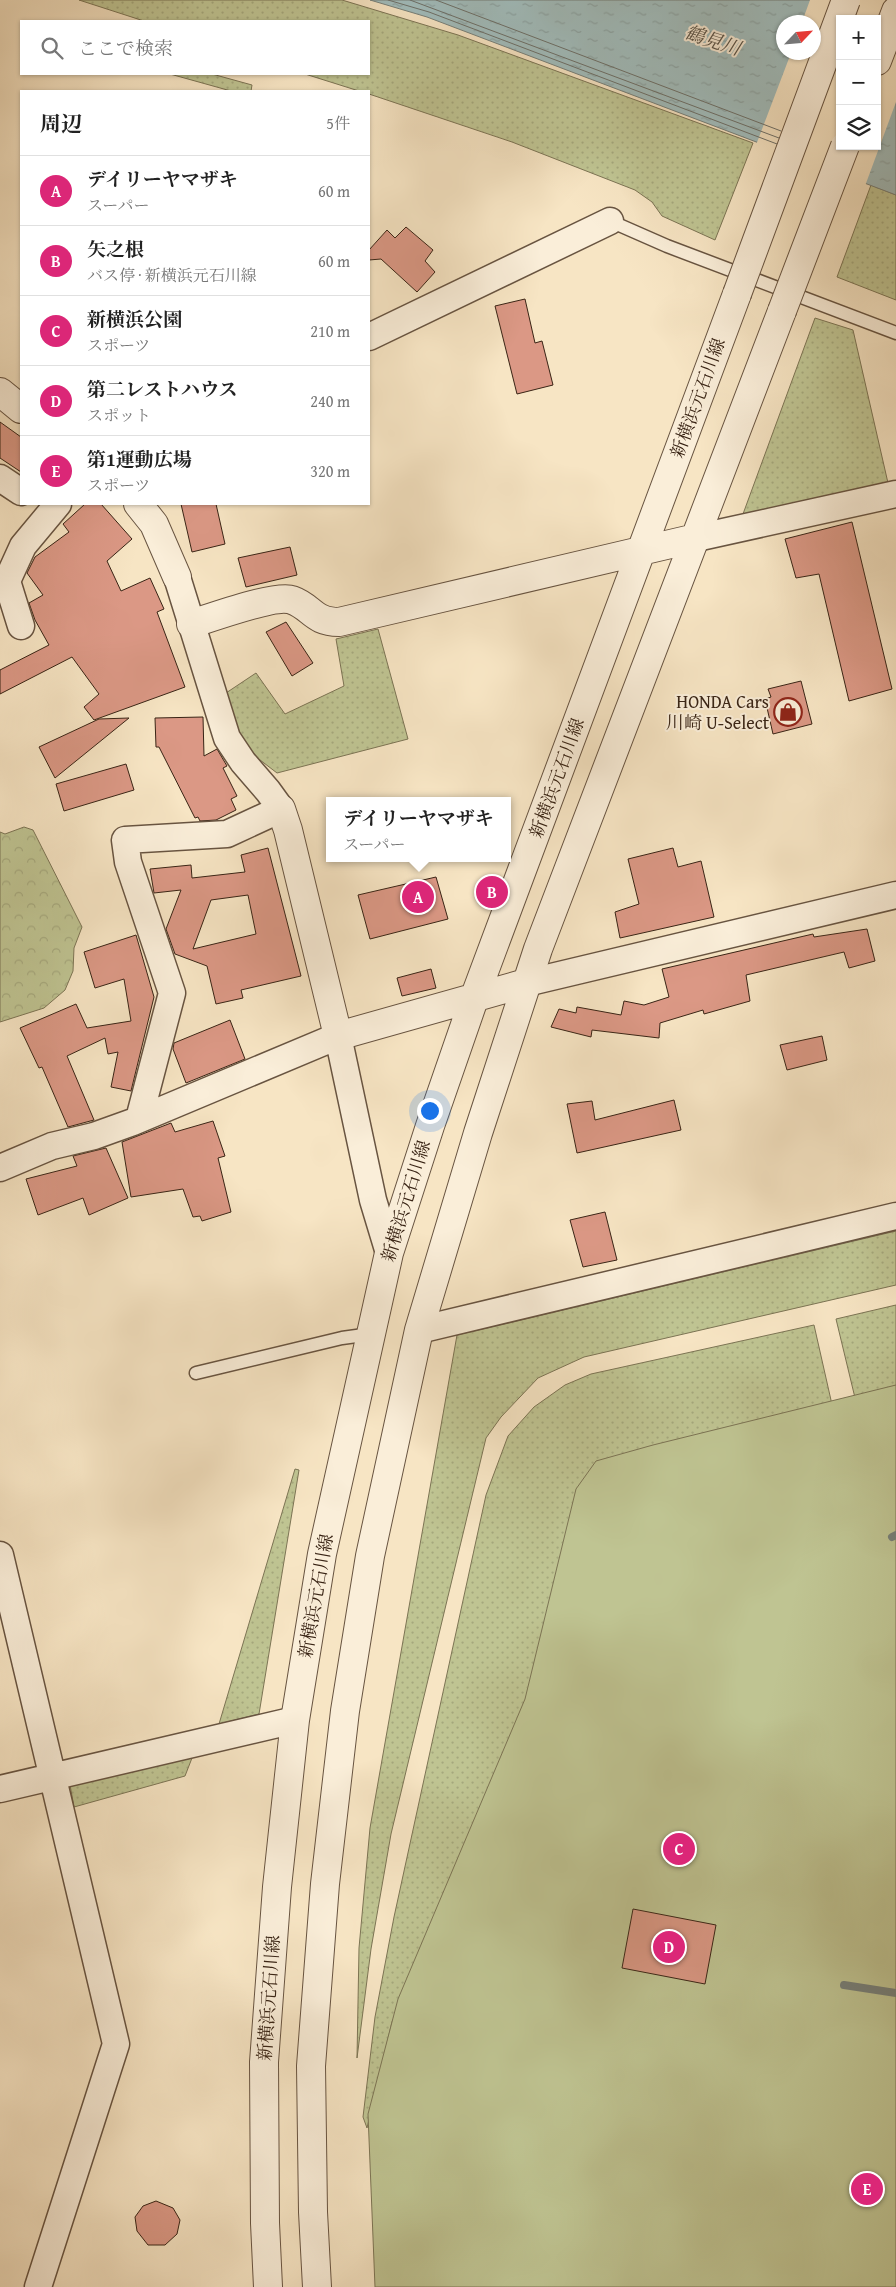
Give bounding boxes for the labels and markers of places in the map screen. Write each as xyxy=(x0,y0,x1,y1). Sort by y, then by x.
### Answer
place label: HONDA Cars 川崎 U-Select xyxy=(666,688,770,736)
shop icon: HONDA Cars 川崎 U-Select xyxy=(773,697,803,727)
pin: B xyxy=(476,873,508,911)
pin: A xyxy=(402,878,434,916)
pin: C xyxy=(663,1830,695,1868)
pin: D xyxy=(653,1928,685,1966)
pin: E xyxy=(851,2170,883,2208)

